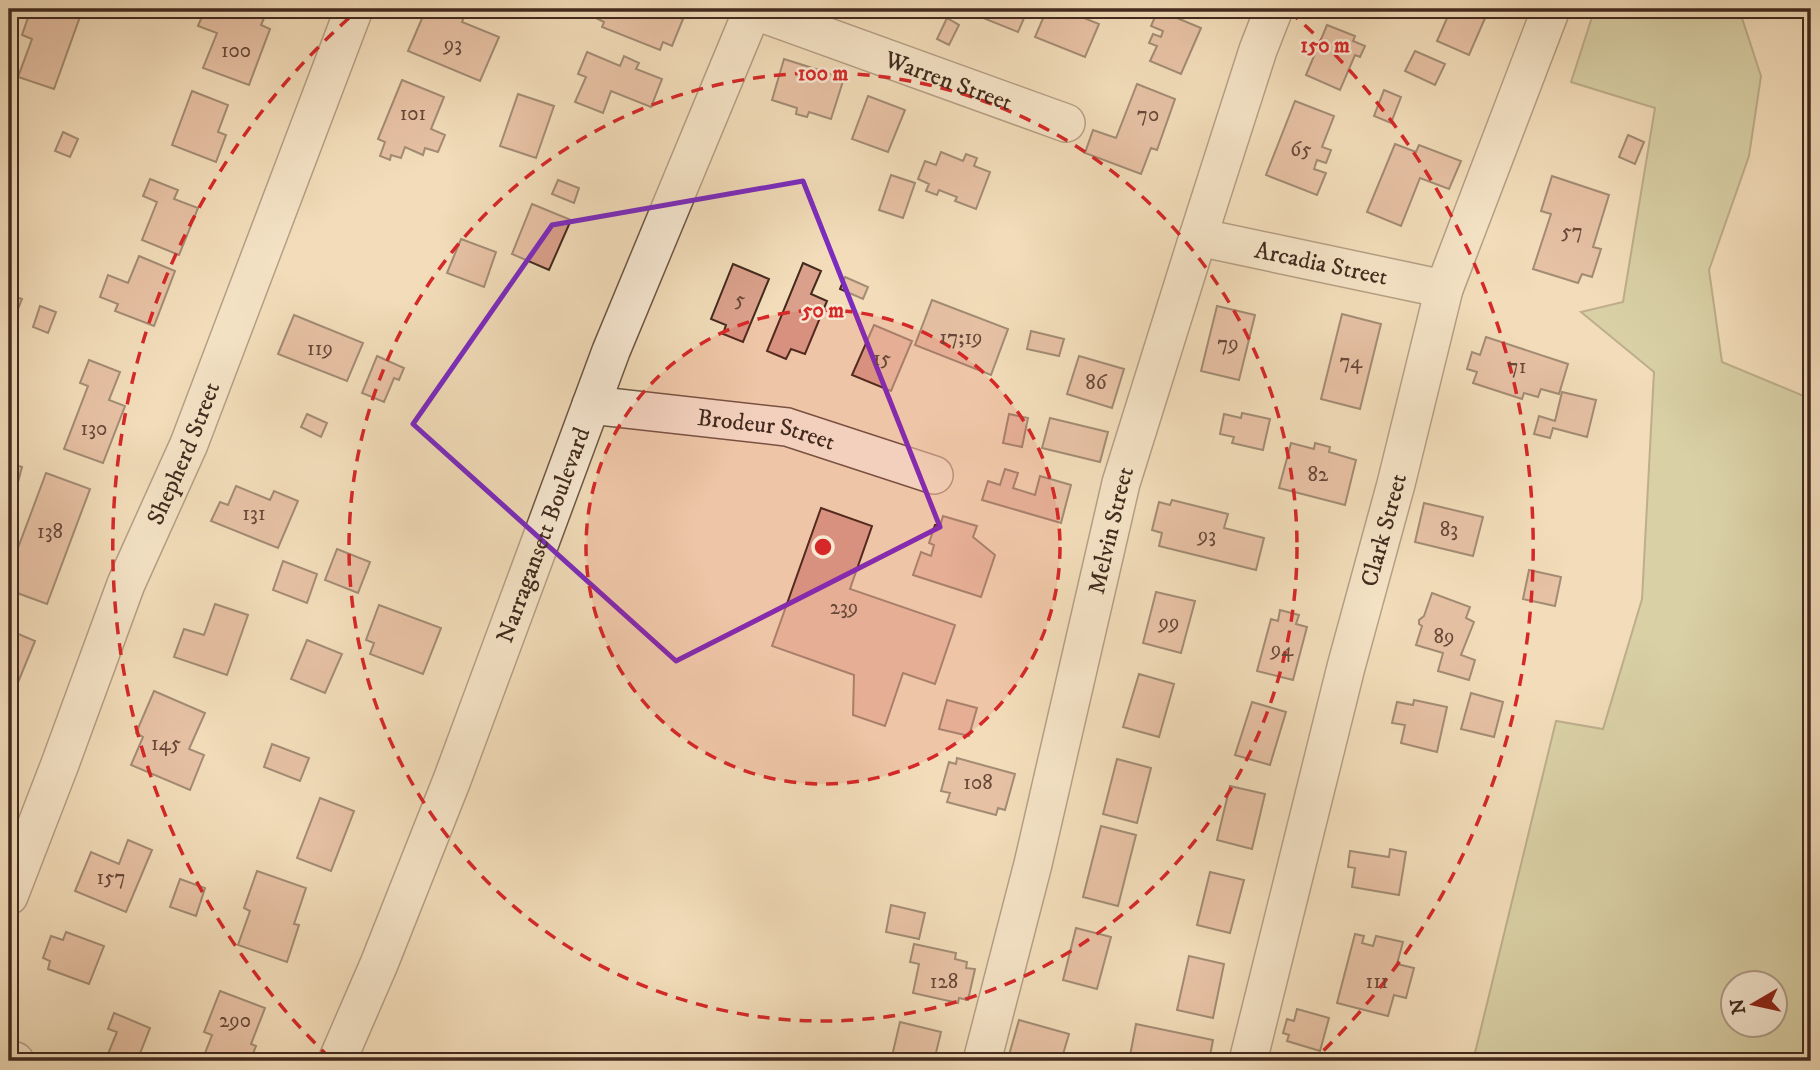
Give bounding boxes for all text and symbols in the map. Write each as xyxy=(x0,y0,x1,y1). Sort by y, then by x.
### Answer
house number: 93 xyxy=(443,32,462,58)
text: 150 m xyxy=(1300,33,1350,59)
house number: 100 xyxy=(221,38,251,64)
street label: Warren Street xyxy=(880,45,1016,118)
text: 100 m xyxy=(798,61,848,87)
house number: 101 xyxy=(400,101,426,127)
house number: 70 xyxy=(1137,102,1159,128)
house number: 65 xyxy=(1290,137,1312,163)
house number: 57 xyxy=(1561,219,1583,245)
street label: Arcadia Street xyxy=(1252,235,1391,293)
house number: 5 xyxy=(735,287,745,313)
text: 50 m xyxy=(801,298,844,324)
house number: 17;19 xyxy=(939,325,983,351)
house number: 79 xyxy=(1217,331,1239,357)
house number: 119 xyxy=(307,336,333,362)
house number: 15 xyxy=(873,346,891,372)
house number: 74 xyxy=(1340,349,1363,375)
house number: 71 xyxy=(1508,354,1526,380)
house number: 86 xyxy=(1085,370,1108,396)
street label: Shepherd Street xyxy=(141,378,227,530)
street label: Brodeur Street xyxy=(696,403,839,458)
house number: 130 xyxy=(81,416,107,442)
street label: Narragansett Boulevard xyxy=(490,423,597,647)
house number: 82 xyxy=(1308,462,1329,488)
street label: Melvin Street xyxy=(1082,463,1141,597)
street label: Clark Street xyxy=(1355,470,1414,590)
house number: 131 xyxy=(242,501,266,527)
house number: 83 xyxy=(1440,517,1458,543)
house number: 138 xyxy=(37,519,63,545)
house number: 93 xyxy=(1197,523,1216,549)
centre of rings xyxy=(811,535,835,559)
house number: 239 xyxy=(830,595,858,621)
house number: 99 xyxy=(1158,610,1179,636)
house number: 89 xyxy=(1434,624,1455,650)
house number: 94 xyxy=(1270,637,1294,663)
house number: 145 xyxy=(151,731,181,757)
house number: 108 xyxy=(963,770,993,796)
house number: 157 xyxy=(96,865,126,891)
north arrow xyxy=(1718,968,1788,1038)
house number: 128 xyxy=(930,969,958,995)
house number: 111 xyxy=(1365,969,1389,995)
text: N xyxy=(1726,997,1751,1016)
house number: 290 xyxy=(219,1008,251,1034)

